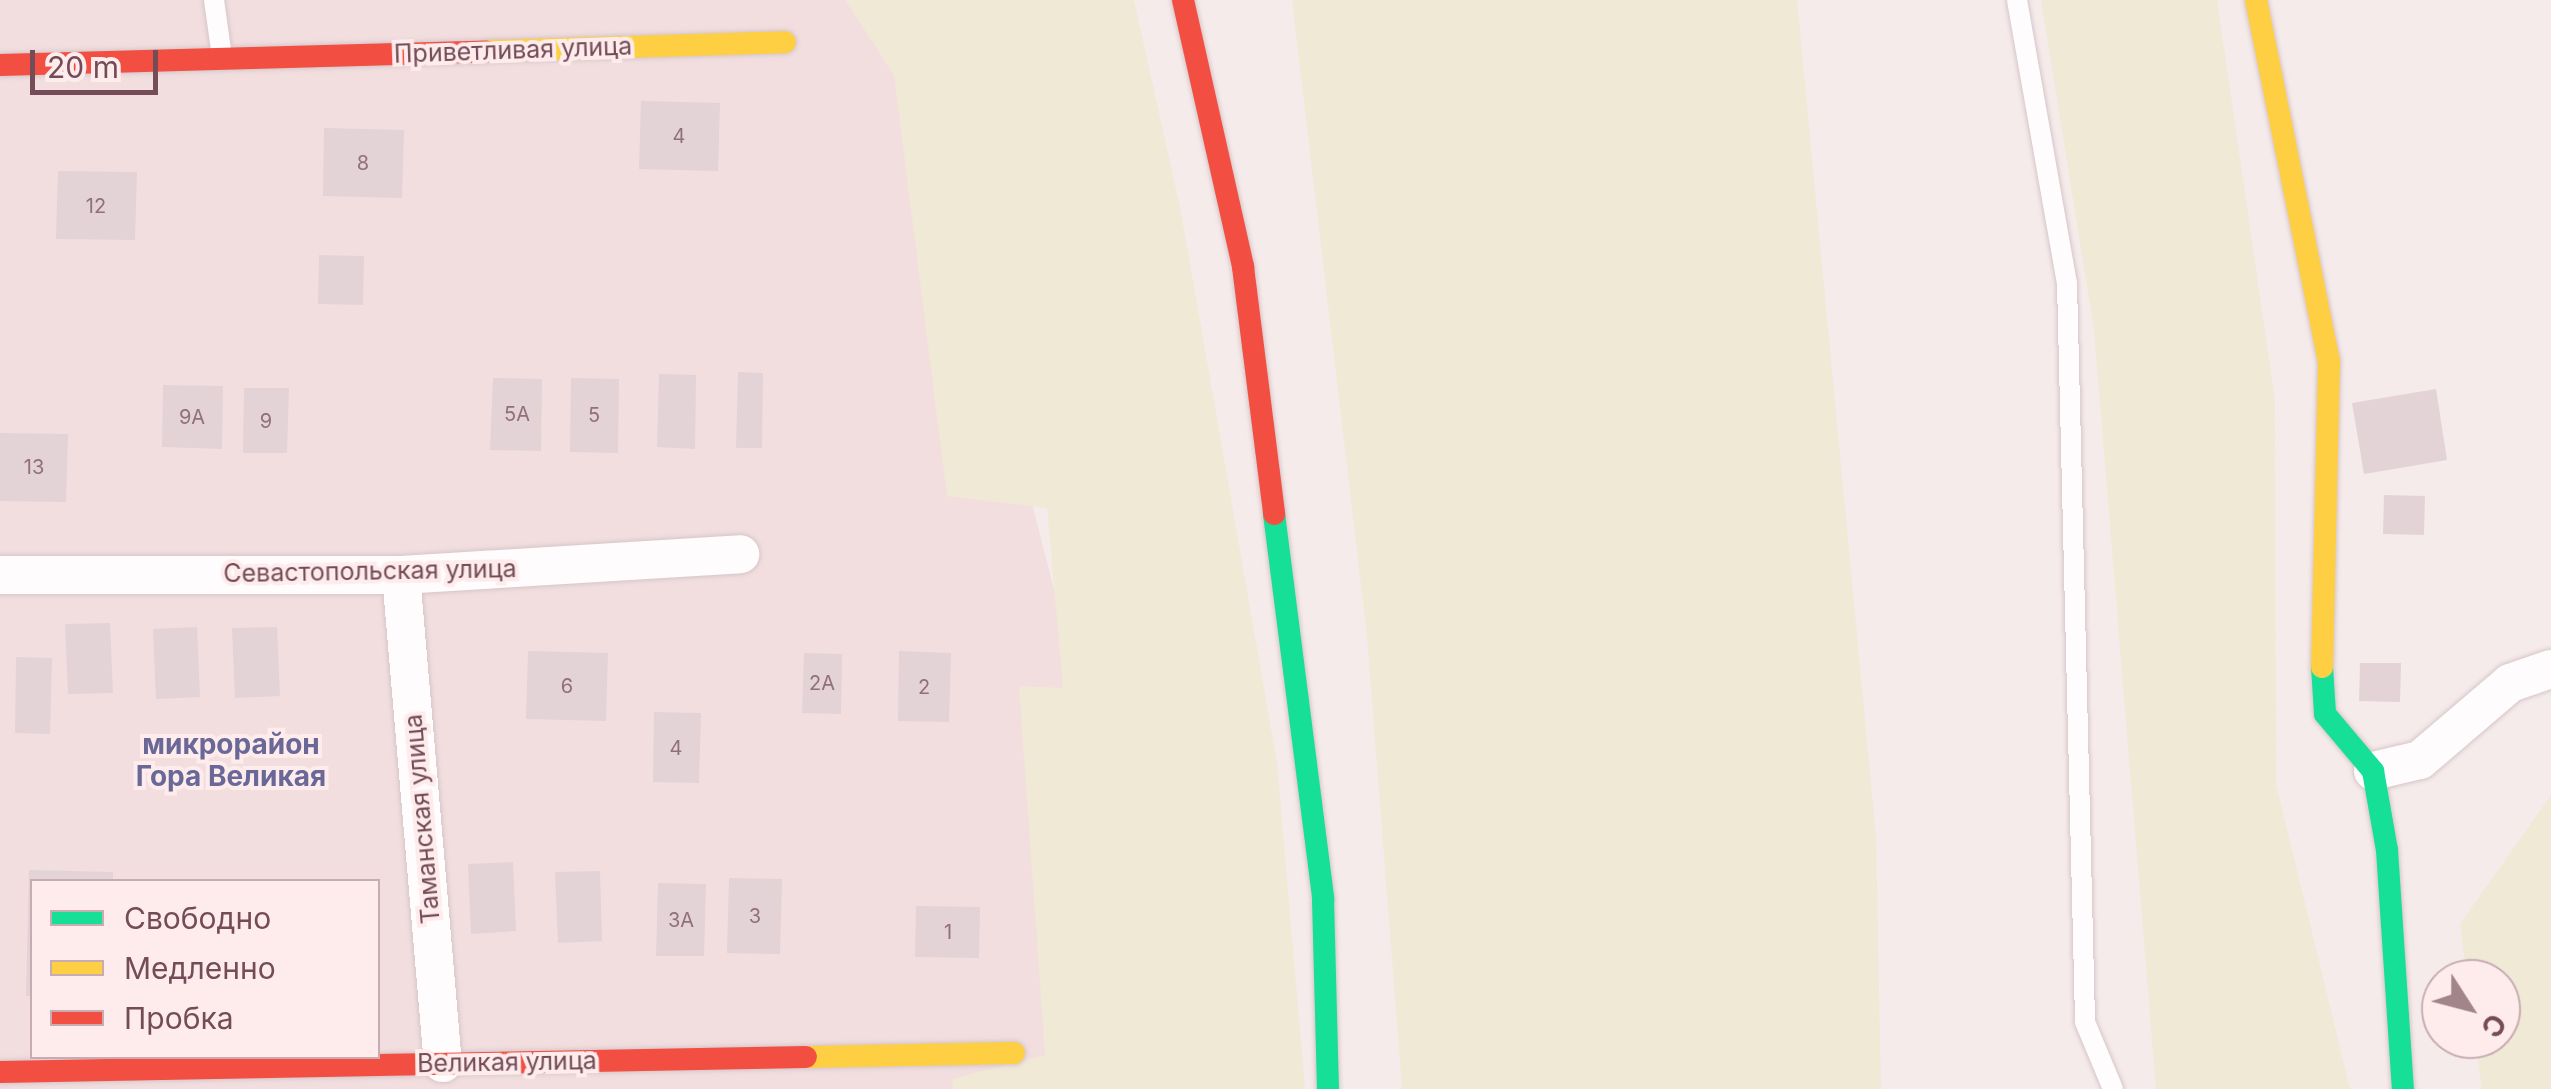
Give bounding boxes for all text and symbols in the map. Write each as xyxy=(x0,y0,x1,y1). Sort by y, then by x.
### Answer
scale bar xyxy=(35,30,162,92)
street label: Приветливая улица xyxy=(393,31,633,69)
text: 20 m xyxy=(47,49,119,85)
house number: 4 xyxy=(673,124,685,148)
house number: 8 xyxy=(357,151,369,175)
house number: 12 xyxy=(86,194,106,218)
house number: 5А xyxy=(504,402,530,426)
house number: 5 xyxy=(588,403,600,427)
house number: 9А xyxy=(179,405,205,429)
house number: 9 xyxy=(260,409,272,433)
house number: 13 xyxy=(24,455,44,479)
street label: Севастопольская улица xyxy=(223,553,517,589)
house number: 2А xyxy=(809,671,835,695)
house number: 6 xyxy=(561,674,573,698)
house number: 2 xyxy=(918,675,930,699)
street label: Таманская улица xyxy=(398,713,446,925)
district label: микрорайон Гора Великая xyxy=(136,727,326,793)
house number: 4 xyxy=(670,736,682,760)
legend xyxy=(30,879,380,1059)
text: Свободно xyxy=(124,900,271,936)
house number: 3 xyxy=(749,904,761,928)
house number: 3А xyxy=(668,908,694,932)
house number: 1 xyxy=(944,920,952,944)
text: Медленно xyxy=(124,950,276,986)
north arrow xyxy=(2421,959,2521,1059)
text: Пробка xyxy=(124,1000,234,1036)
text: С xyxy=(2474,1007,2513,1044)
street label: Великая улица xyxy=(417,1045,597,1079)

